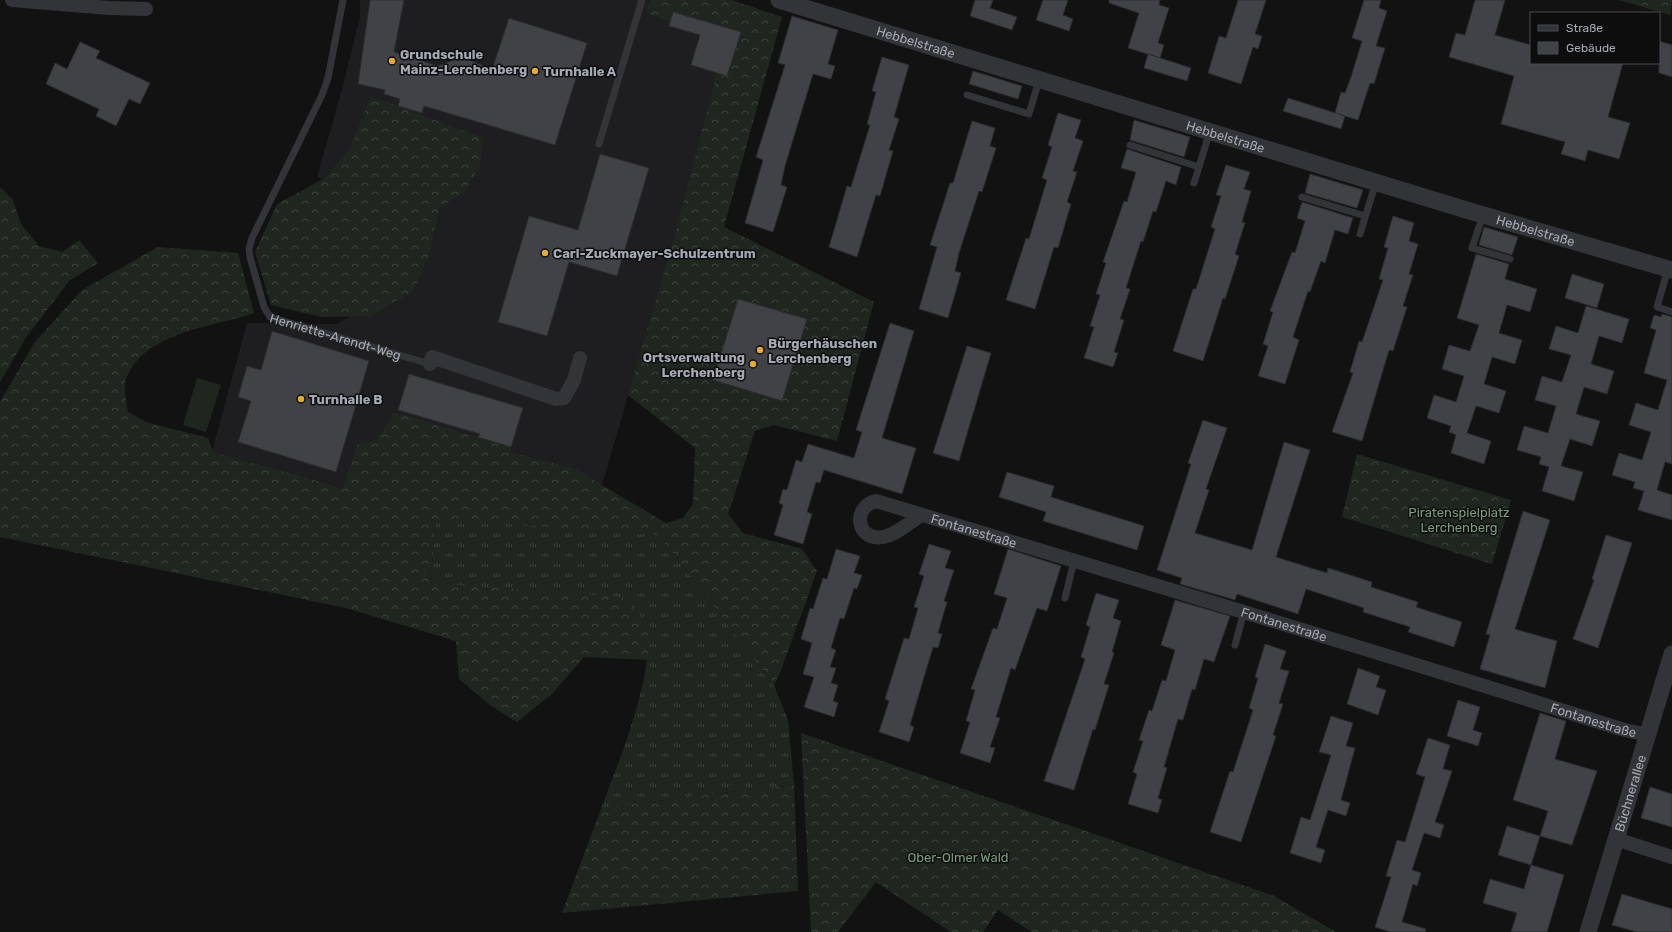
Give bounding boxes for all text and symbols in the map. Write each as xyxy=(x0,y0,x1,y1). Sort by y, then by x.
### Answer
legend xyxy=(1530,12,1660,64)
text: Straße xyxy=(1566,21,1603,35)
street label: Hebbelstraße xyxy=(875,23,957,61)
text: Gebäude xyxy=(1566,41,1616,55)
place label: Grundschule Mainz-Lerchenberg xyxy=(400,47,527,77)
marker: Grundschule Mainz-Lerchenberg xyxy=(387,56,397,66)
place label: Turnhalle A xyxy=(543,64,617,79)
marker: Turnhalle A xyxy=(530,66,540,76)
street label: Hebbelstraße xyxy=(1185,117,1267,155)
street label: Hebbelstraße xyxy=(1495,212,1577,249)
place label: Carl-Zuckmayer-Schulzentrum xyxy=(553,246,756,261)
marker: Carl-Zuckmayer-Schulzentrum xyxy=(540,248,550,258)
street label: Henriette-Arendt-Weg xyxy=(268,310,403,364)
place label: Bürgerhäuschen Lerchenberg xyxy=(768,336,877,366)
marker: Bürgerhäuschen Lerchenberg xyxy=(755,345,765,355)
place label: Ortsverwaltung Lerchenberg xyxy=(643,350,745,380)
marker: Ortsverwaltung Lerchenberg xyxy=(748,359,758,369)
place label: Turnhalle B xyxy=(309,392,382,407)
marker: Turnhalle B xyxy=(296,394,306,404)
park label: Piratenspielplatz Lerchenberg xyxy=(1408,505,1510,536)
street label: Fontanestraße xyxy=(929,510,1019,550)
street label: Fontanestraße xyxy=(1239,604,1329,644)
street label: Fontanestraße xyxy=(1549,700,1638,740)
street label: Büchnerallee xyxy=(1611,753,1649,834)
park label: Ober-Olmer Wald xyxy=(907,850,1009,865)

